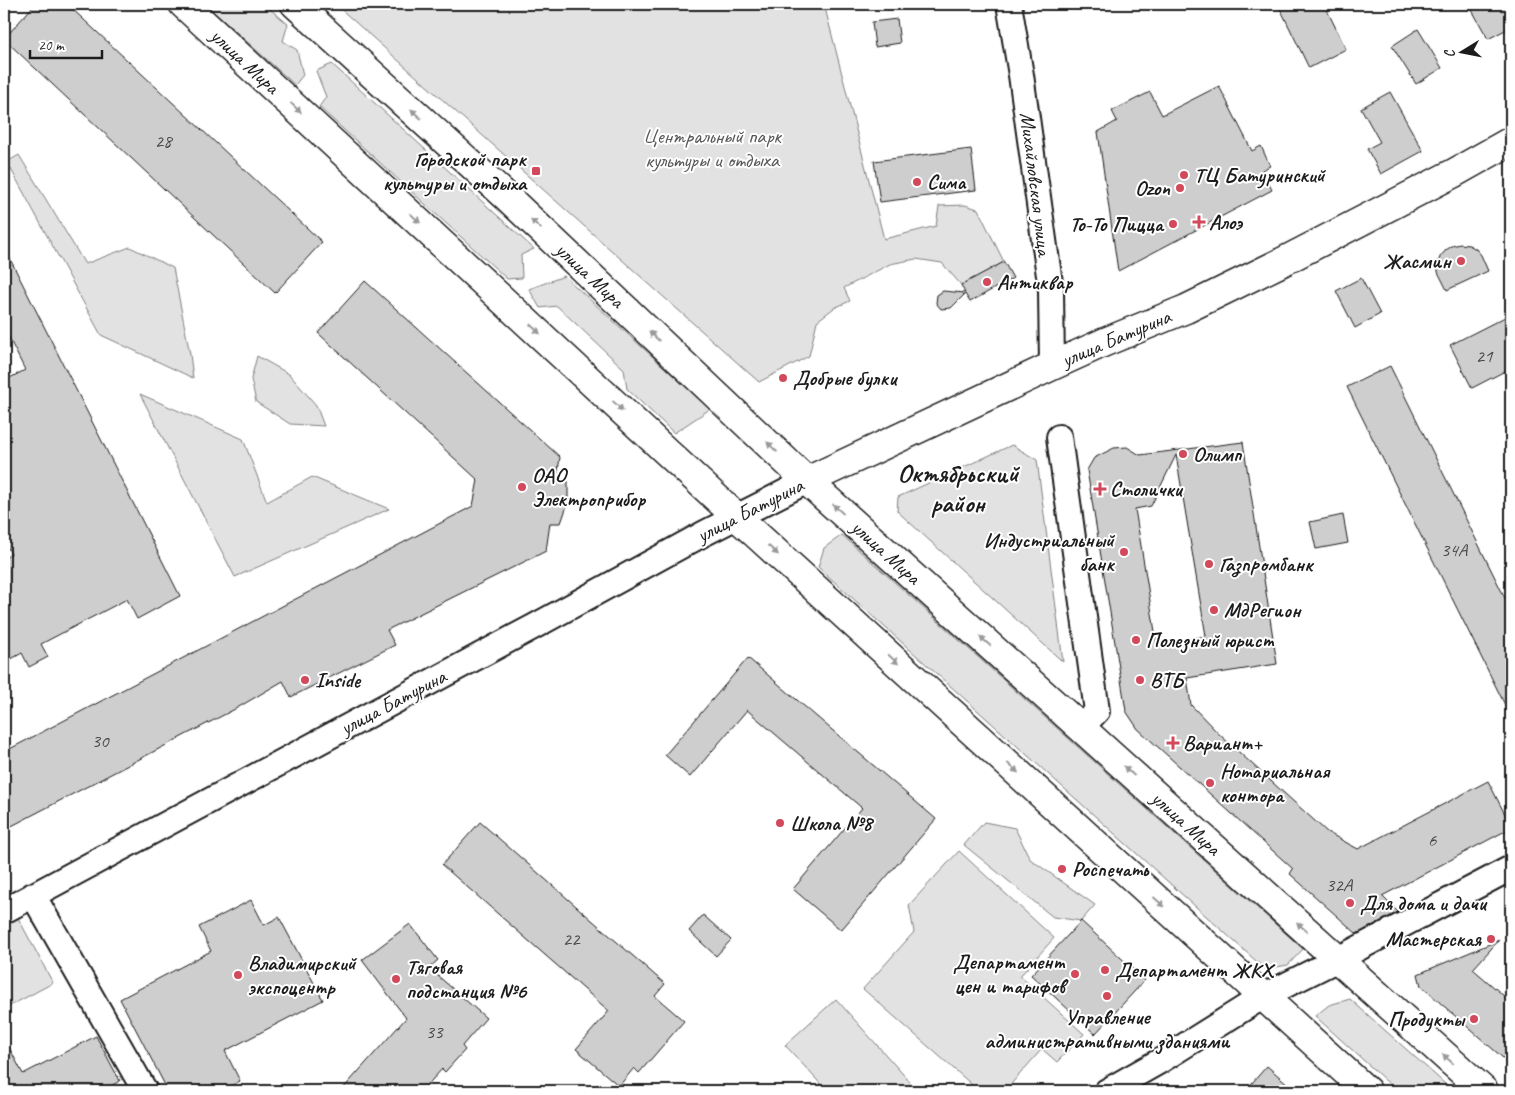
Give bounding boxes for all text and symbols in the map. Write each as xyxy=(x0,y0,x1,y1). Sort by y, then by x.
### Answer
street label: улица Мира xyxy=(204,21,286,100)
scale bar xyxy=(30,28,102,60)
north arrow xyxy=(1438,28,1488,78)
text: 20 m xyxy=(38,36,65,55)
text: С xyxy=(1440,47,1459,59)
one-way arrow xyxy=(290,102,302,114)
one-way arrow xyxy=(410,108,422,120)
street label: Михайловская улица xyxy=(1014,111,1058,260)
park label: Центральный парк культуры и отдыха xyxy=(643,123,782,173)
house number: 28 xyxy=(154,129,174,153)
place label: Городской парк культуры и отдыха xyxy=(383,146,528,197)
place label: ТЦ Батуринский xyxy=(1194,162,1327,189)
marker: Городской парк культуры и отдыха xyxy=(530,165,542,177)
place label: Сима xyxy=(927,169,967,195)
marker: ТЦ Батуринский xyxy=(1178,169,1190,181)
place label: Ozon xyxy=(1135,175,1170,201)
marker: Сима xyxy=(911,176,923,188)
marker: Ozon xyxy=(1174,182,1186,194)
place label: Алоэ xyxy=(1209,209,1243,235)
place label: То-То Пицца xyxy=(1070,211,1165,237)
one-way arrow xyxy=(409,212,421,224)
marker: Алоэ xyxy=(1193,216,1205,228)
one-way arrow xyxy=(530,218,542,230)
marker: То-То Пицца xyxy=(1167,218,1179,230)
street label: улица Мира xyxy=(549,235,631,314)
place label: Жасмин xyxy=(1383,248,1452,274)
marker: Жасмин xyxy=(1455,255,1467,267)
place label: Антиквар xyxy=(997,269,1074,295)
marker: Антиквар xyxy=(981,276,993,288)
street label: улица Батурина xyxy=(1056,303,1176,373)
one-way arrow xyxy=(528,323,540,335)
one-way arrow xyxy=(648,330,660,342)
house number: 21 xyxy=(1475,344,1494,368)
place label: Добрые булки xyxy=(793,365,898,392)
marker: Добрые булки xyxy=(777,372,789,384)
one-way arrow xyxy=(611,400,624,411)
one-way arrow xyxy=(766,441,778,453)
place label: Олимп xyxy=(1193,441,1243,467)
marker: Олимп xyxy=(1177,448,1189,460)
district label: Октябрьский район xyxy=(898,457,1020,520)
place label: ОАО Электроприбор xyxy=(532,462,646,512)
street label: улица Батурина xyxy=(690,471,809,549)
place label: Столички xyxy=(1110,476,1183,502)
marker: ОАО Электроприбор xyxy=(516,481,528,493)
marker: Столички xyxy=(1094,483,1106,495)
one-way arrow xyxy=(832,503,844,515)
street label: улица Мира xyxy=(844,513,927,591)
place label: Индустриальный банк xyxy=(984,527,1116,577)
house number: 34А xyxy=(1441,538,1469,562)
one-way arrow xyxy=(766,544,779,555)
marker: Индустриальный банк xyxy=(1118,546,1130,558)
place label: Газпромбанк xyxy=(1219,551,1315,578)
marker: Газпромбанк xyxy=(1203,558,1215,570)
place label: МдРегион xyxy=(1224,597,1302,623)
marker: МдРегион xyxy=(1208,604,1220,616)
place label: Полезный юрист xyxy=(1146,627,1275,654)
marker: Полезный юрист xyxy=(1130,634,1142,646)
one-way arrow xyxy=(979,635,991,647)
one-way arrow xyxy=(886,653,898,665)
street label: улица Батурина xyxy=(334,662,452,742)
place label: Inside xyxy=(315,667,362,693)
place label: ВТБ xyxy=(1150,667,1186,693)
marker: Inside xyxy=(299,674,311,686)
marker: ВТБ xyxy=(1134,674,1146,686)
house number: 30 xyxy=(91,729,110,753)
place label: Вариант+ xyxy=(1183,730,1264,756)
marker: Вариант+ xyxy=(1167,737,1179,749)
place label: Нотариальная контора xyxy=(1220,758,1331,808)
one-way arrow xyxy=(1006,763,1019,774)
one-way arrow xyxy=(1123,765,1135,777)
marker: Нотариальная контора xyxy=(1204,777,1216,789)
street label: улица Мира xyxy=(1144,784,1227,862)
place label: Школа №8 xyxy=(790,810,875,836)
marker: Школа №8 xyxy=(774,817,786,829)
house number: 6 xyxy=(1428,828,1438,852)
place label: Роспечать xyxy=(1072,856,1150,882)
marker: Роспечать xyxy=(1056,863,1068,875)
house number: 32А xyxy=(1326,873,1354,897)
place label: Для дома и дачи xyxy=(1360,890,1488,916)
one-way arrow xyxy=(1152,896,1164,908)
marker: Для дома и дачи xyxy=(1344,897,1356,909)
one-way arrow xyxy=(1296,921,1308,933)
place label: Мастерская xyxy=(1386,926,1482,952)
house number: 22 xyxy=(562,927,581,951)
marker: Мастерская xyxy=(1485,933,1497,945)
place label: Департамент цен и тарифов xyxy=(953,949,1069,999)
place label: Владимирский экспоцентр xyxy=(248,950,358,1000)
place label: Тяговая подстанция №6 xyxy=(406,954,528,1004)
place label: Департамент ЖКХ xyxy=(1115,957,1276,983)
marker: Департамент ЖКХ xyxy=(1099,964,1111,976)
marker: Департамент цен и тарифов xyxy=(1069,968,1081,980)
marker: Владимирский экспоцентр xyxy=(232,969,244,981)
marker: Тяговая подстанция №6 xyxy=(390,973,402,985)
marker: Управление административными зданиями xyxy=(1101,990,1113,1002)
place label: Управление административными зданиями xyxy=(985,1004,1231,1055)
place label: Продукты xyxy=(1388,1006,1466,1033)
marker: Продукты xyxy=(1468,1013,1480,1025)
house number: 33 xyxy=(425,1020,444,1044)
one-way arrow xyxy=(1442,1053,1455,1064)

